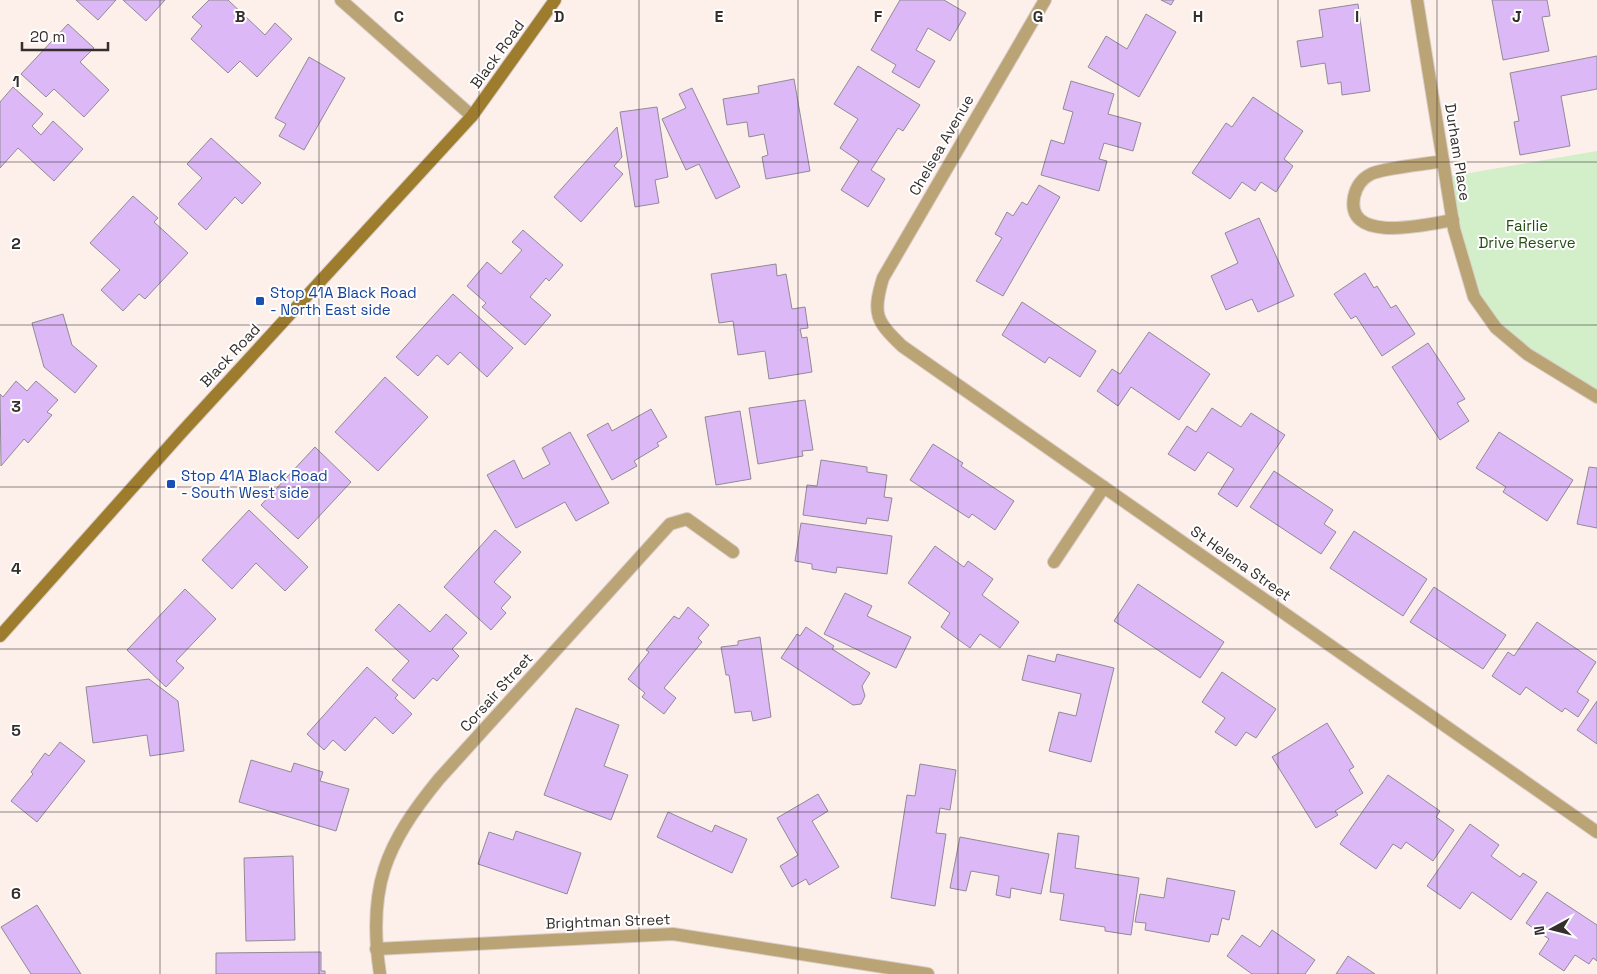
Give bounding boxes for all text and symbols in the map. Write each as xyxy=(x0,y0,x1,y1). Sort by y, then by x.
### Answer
text: B xyxy=(235,6,245,27)
text: C xyxy=(394,6,404,27)
text: D xyxy=(554,6,564,27)
text: E xyxy=(715,6,724,27)
text: F xyxy=(874,6,883,27)
text: G xyxy=(1033,6,1043,27)
text: H xyxy=(1193,6,1203,27)
text: I xyxy=(1355,6,1359,27)
text: J xyxy=(1512,6,1522,27)
street label: Black Road xyxy=(466,16,528,92)
scale bar xyxy=(22,20,109,52)
text: 20 m xyxy=(30,27,65,46)
text: 1 xyxy=(12,71,20,92)
street label: Chelsea Avenue xyxy=(904,91,978,199)
street label: Durham Place xyxy=(1441,102,1475,202)
park label: Fairlie Drive Reserve xyxy=(1478,216,1576,252)
text: 2 xyxy=(11,233,21,254)
place label: Stop 41A Black Road - North East side xyxy=(270,283,417,319)
marker: Stop 41A Black Road - North East side xyxy=(254,295,266,307)
street label: Black Road xyxy=(196,319,264,391)
text: 3 xyxy=(11,396,21,417)
place label: Stop 41A Black Road - South West side xyxy=(181,466,328,502)
marker: Stop 41A Black Road - South West side xyxy=(165,478,177,490)
street label: St Helena Street xyxy=(1187,521,1295,605)
text: 4 xyxy=(11,558,21,579)
street label: Corsair Street xyxy=(456,648,537,735)
text: 5 xyxy=(11,720,21,741)
text: 6 xyxy=(11,883,21,904)
north arrow xyxy=(1527,904,1577,954)
street label: Brightman Street xyxy=(545,909,671,933)
text: N xyxy=(1530,925,1549,936)

